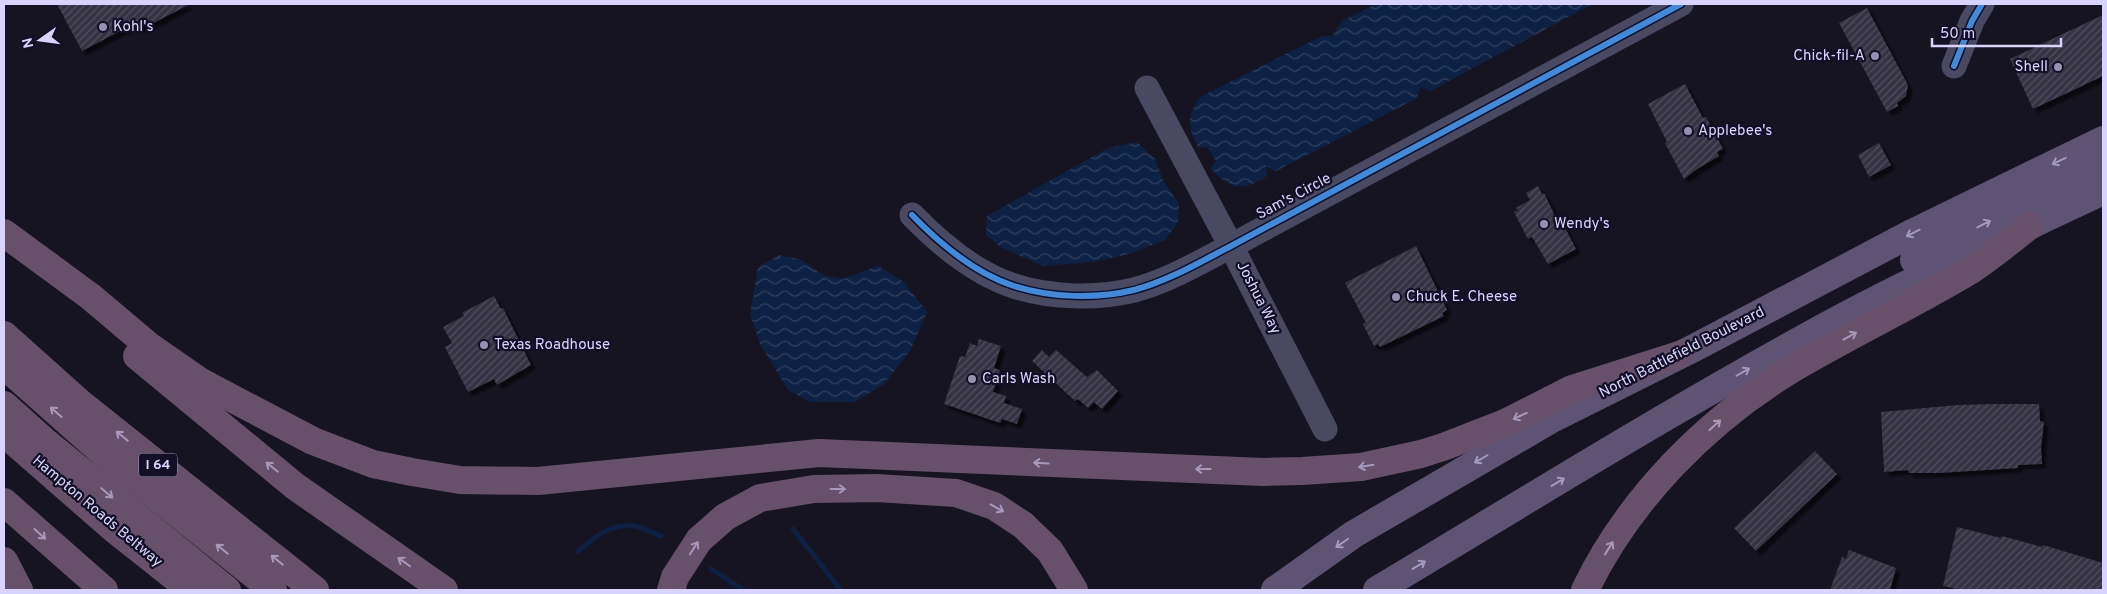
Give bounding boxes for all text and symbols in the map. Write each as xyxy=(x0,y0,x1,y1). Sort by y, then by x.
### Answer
north arrow xyxy=(15,15,65,65)
scale bar xyxy=(1932,15,2061,47)
place label: Kohl's xyxy=(113,18,154,37)
marker: Kohl's xyxy=(97,21,109,33)
text: 50 m xyxy=(1940,25,1975,44)
text: N xyxy=(19,36,38,50)
place label: Chick-fil-A xyxy=(1793,47,1865,66)
marker: Chick-fil-A xyxy=(1869,50,1881,62)
place label: Shell xyxy=(2014,58,2048,77)
marker: Shell xyxy=(2052,61,2064,73)
place label: Applebee's xyxy=(1698,122,1772,141)
marker: Applebee's xyxy=(1682,125,1694,137)
one-way arrow xyxy=(2052,157,2067,166)
street label: Sam's Circle xyxy=(1253,169,1335,225)
place label: Wendy's xyxy=(1554,215,1610,234)
marker: Wendy's xyxy=(1538,218,1550,230)
one-way arrow xyxy=(1977,219,1992,229)
one-way arrow xyxy=(1906,228,1921,238)
street label: Joshua Way xyxy=(1231,258,1285,338)
place label: Chuck E. Cheese xyxy=(1406,288,1517,307)
marker: Chuck E. Cheese xyxy=(1390,291,1402,303)
street label: North Battlefield Boulevard xyxy=(1596,303,1768,403)
one-way arrow xyxy=(1843,331,1857,341)
place label: Texas Roadhouse xyxy=(494,336,610,355)
marker: Texas Roadhouse xyxy=(478,339,490,351)
one-way arrow xyxy=(1736,367,1750,377)
place label: Carls Wash xyxy=(982,370,1055,389)
marker: Carls Wash xyxy=(966,373,978,385)
one-way arrow xyxy=(50,406,63,417)
one-way arrow xyxy=(1513,412,1528,421)
one-way arrow xyxy=(1708,419,1721,431)
one-way arrow xyxy=(116,431,129,442)
street label: Hampton Roads Beltway xyxy=(28,452,166,572)
road number: I 64 xyxy=(139,454,177,476)
one-way arrow xyxy=(1475,455,1489,465)
one-way arrow xyxy=(1033,458,1049,467)
one-way arrow xyxy=(1358,461,1374,471)
one-way arrow xyxy=(266,462,279,473)
one-way arrow xyxy=(1196,464,1212,474)
one-way arrow xyxy=(1551,476,1565,486)
one-way arrow xyxy=(830,484,846,494)
one-way arrow xyxy=(101,488,114,499)
one-way arrow xyxy=(989,504,1004,514)
one-way arrow xyxy=(34,528,47,540)
one-way arrow xyxy=(1335,538,1349,548)
one-way arrow xyxy=(689,541,699,555)
one-way arrow xyxy=(1604,541,1614,555)
one-way arrow xyxy=(216,543,229,554)
one-way arrow xyxy=(270,554,283,565)
one-way arrow xyxy=(397,557,411,567)
one-way arrow xyxy=(1411,560,1425,570)

